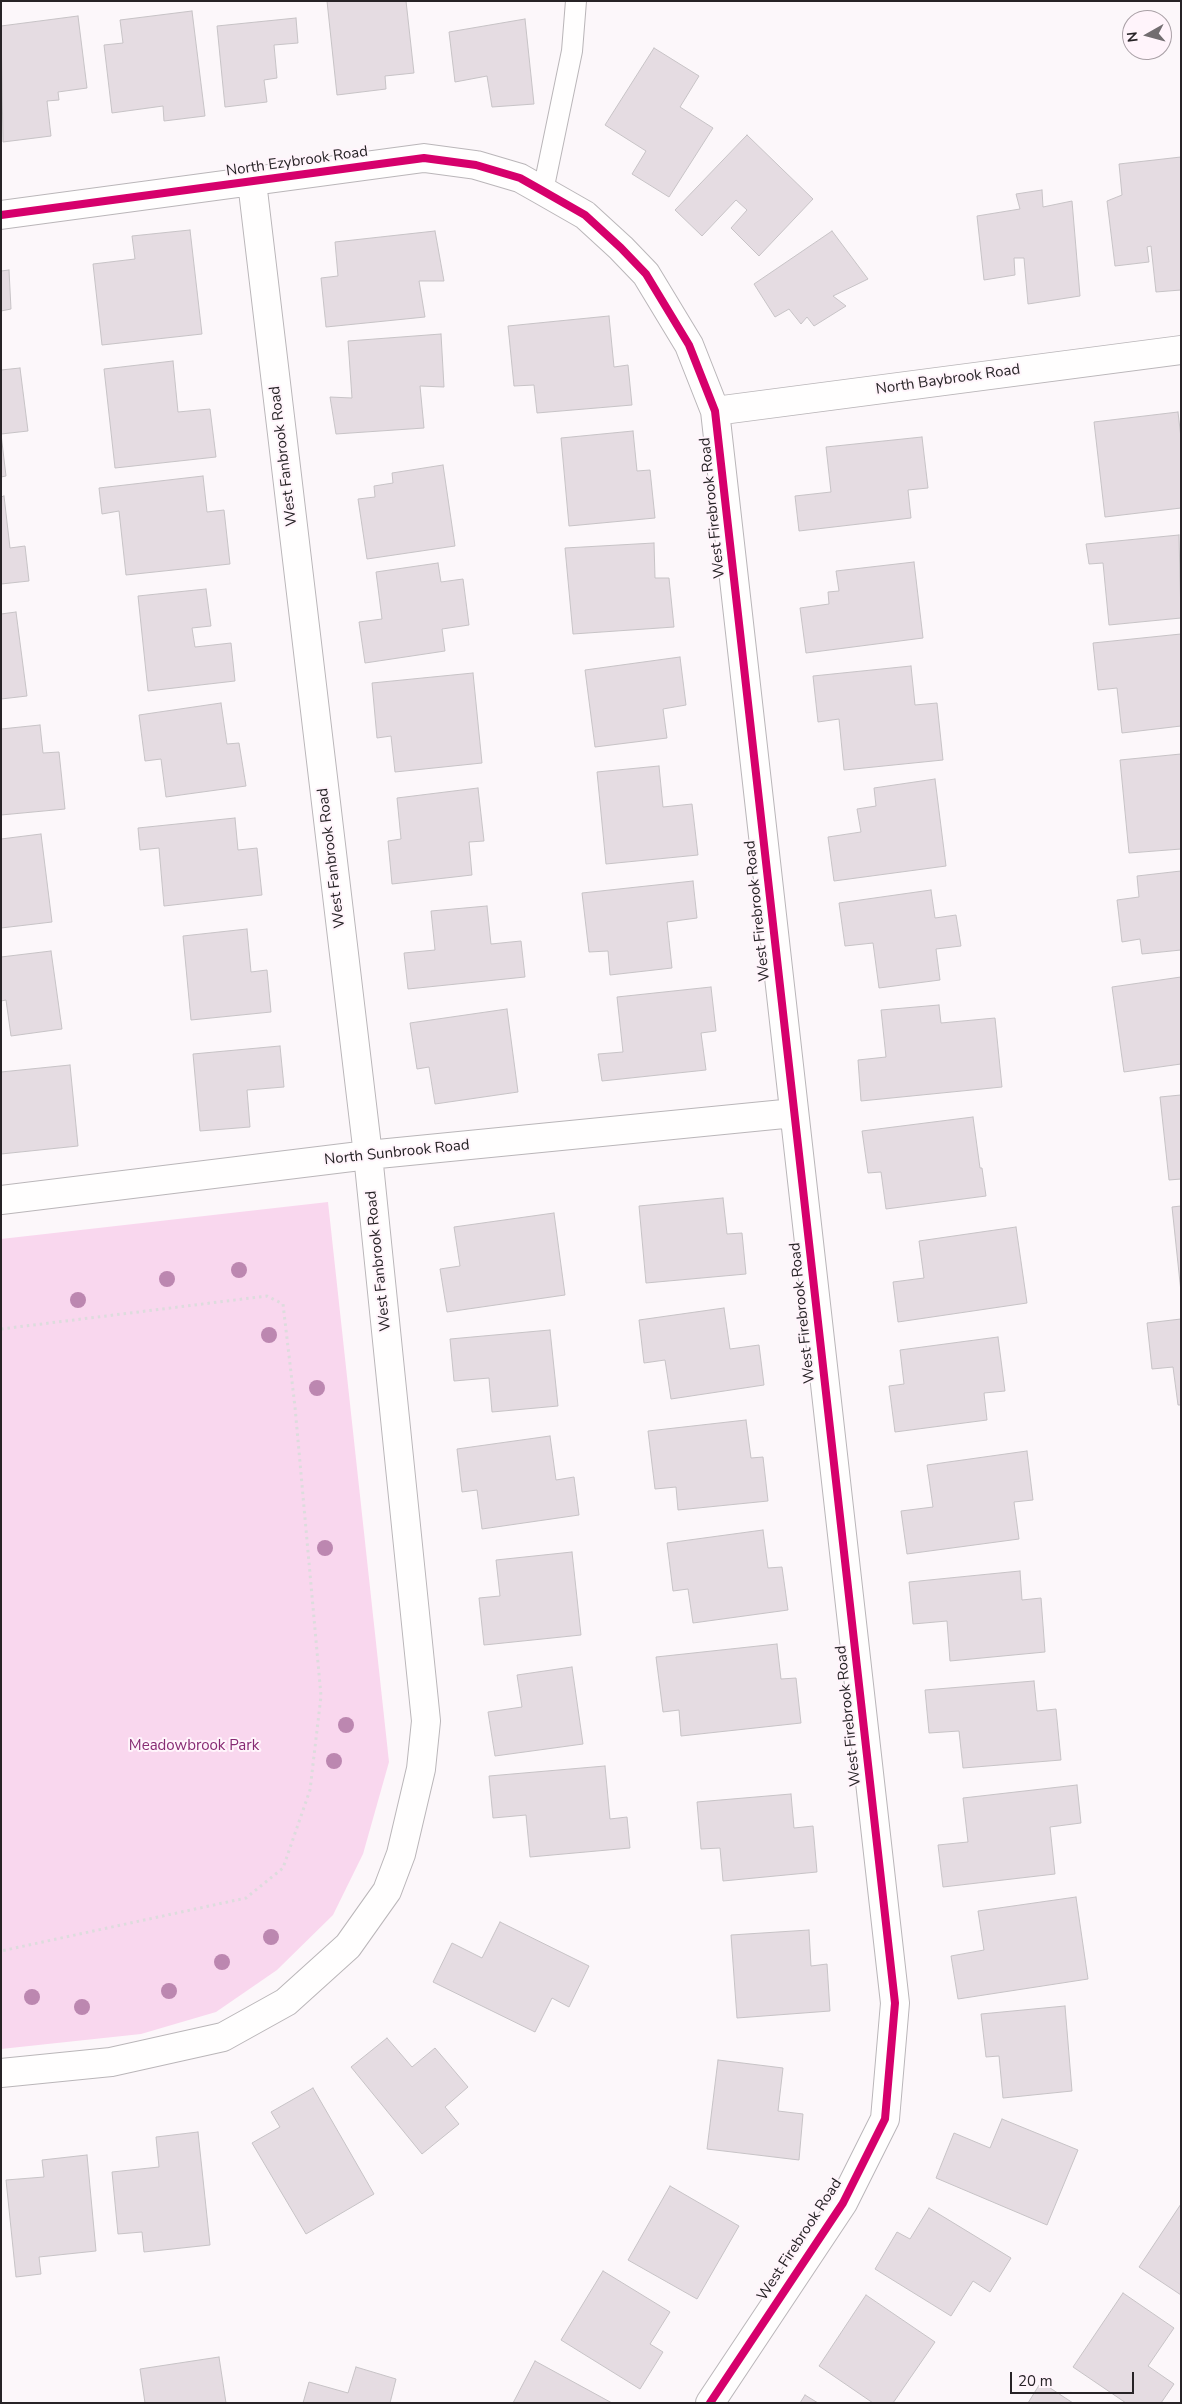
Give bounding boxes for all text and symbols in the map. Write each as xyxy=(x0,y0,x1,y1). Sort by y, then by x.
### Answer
north arrow xyxy=(1122,10,1172,60)
text: N xyxy=(1123,30,1143,43)
street label: North Ezybrook Road xyxy=(225,143,369,181)
street label: North Baybrook Road xyxy=(875,361,1021,399)
street label: West Fanbrook Road xyxy=(266,385,302,527)
street label: West Firebrook Road xyxy=(697,437,729,579)
street label: West Fanbrook Road xyxy=(314,787,350,929)
street label: West Firebrook Road xyxy=(742,840,774,982)
street label: North Sunbrook Road xyxy=(323,1136,471,1170)
street label: West Fanbrook Road xyxy=(363,1190,395,1332)
street label: West Firebrook Road xyxy=(787,1242,819,1384)
street label: West Firebrook Road xyxy=(833,1645,865,1787)
park label: Meadowbrook Park xyxy=(129,1737,259,1755)
street label: West Firebrook Road xyxy=(754,2176,846,2304)
scale bar xyxy=(1012,2362,1136,2394)
text: 20 m xyxy=(1018,2371,1053,2391)

